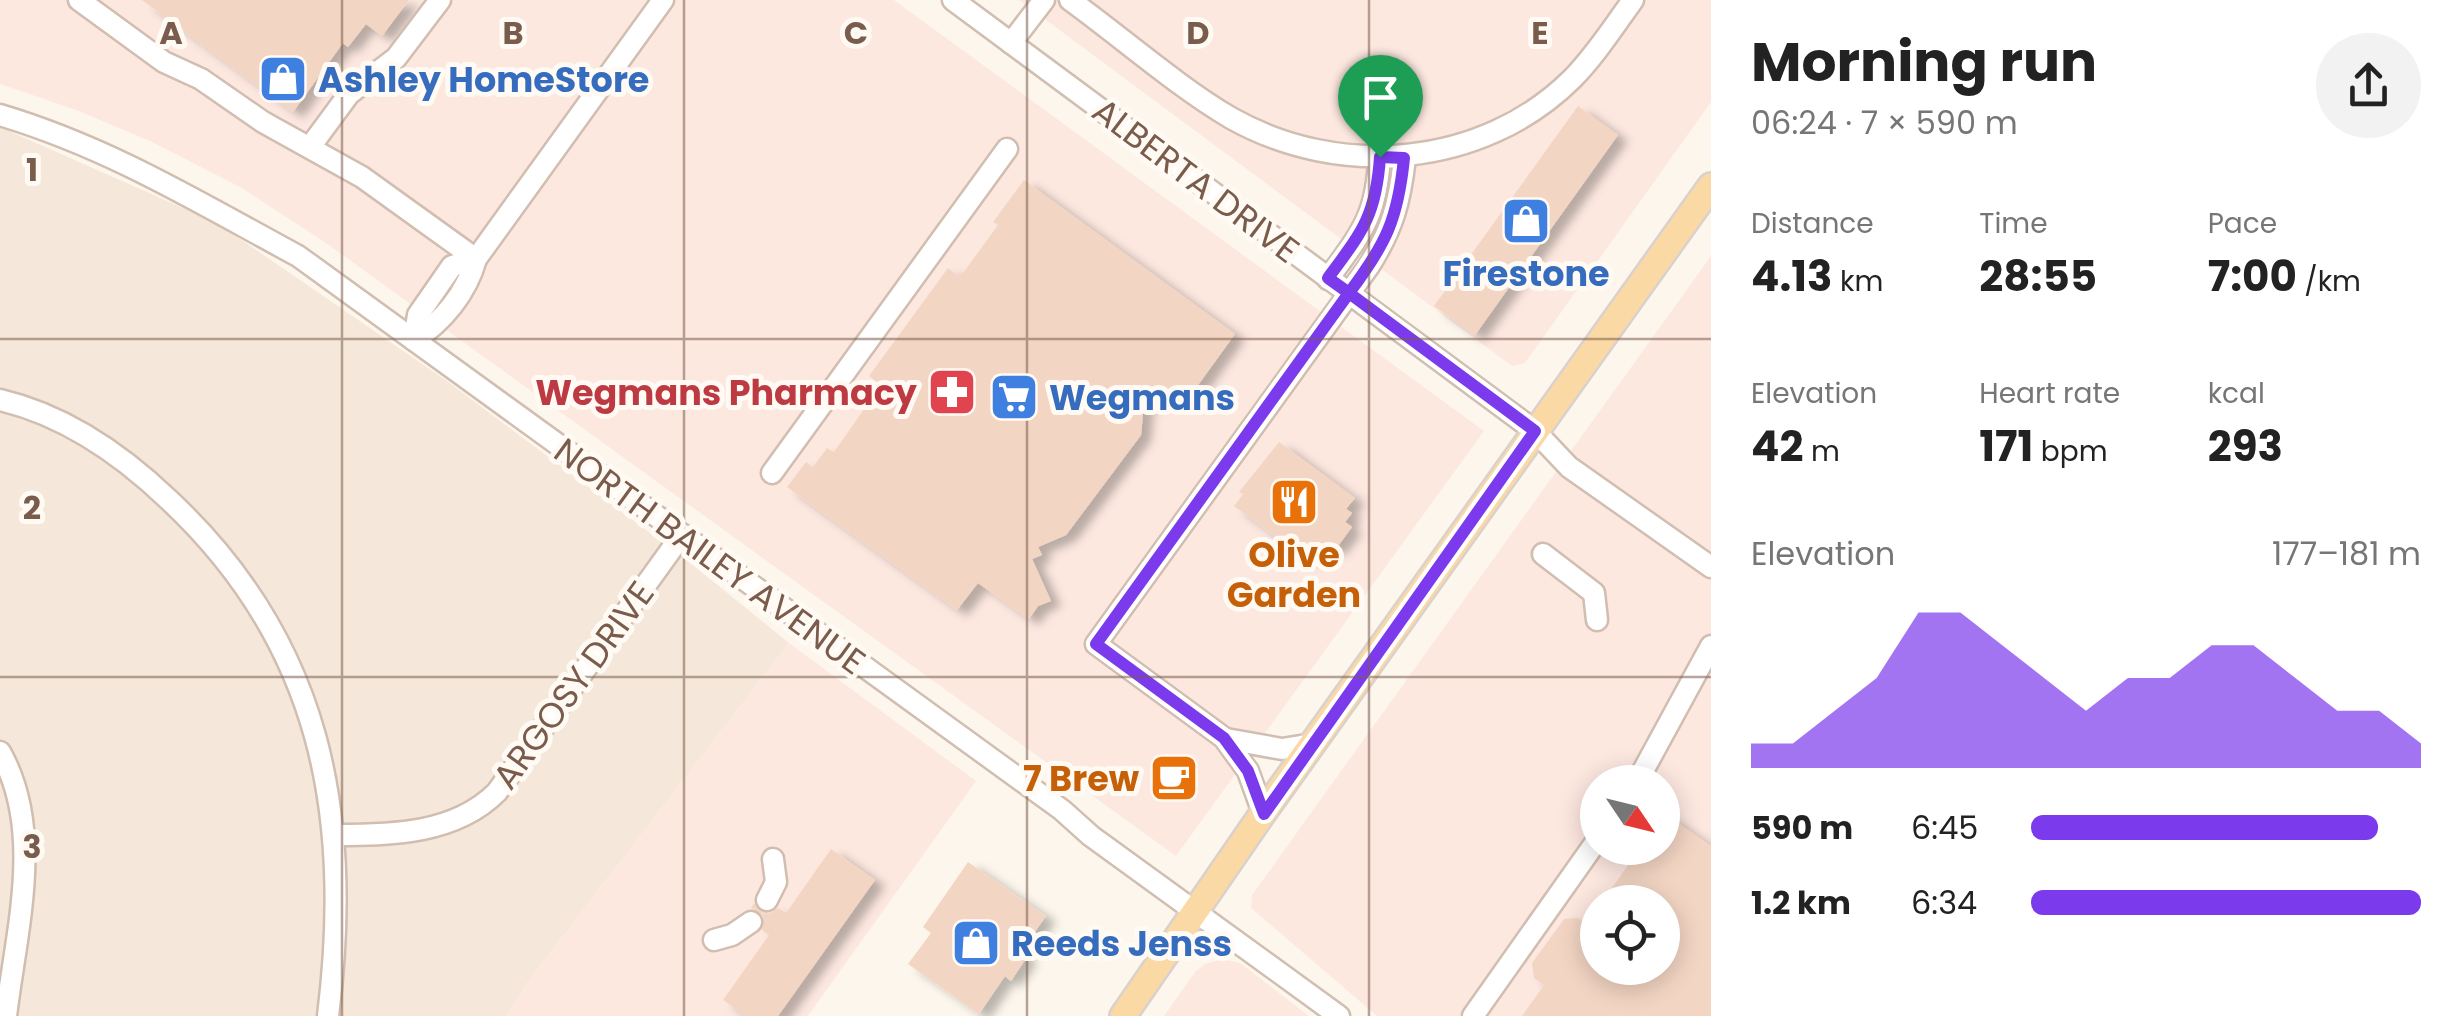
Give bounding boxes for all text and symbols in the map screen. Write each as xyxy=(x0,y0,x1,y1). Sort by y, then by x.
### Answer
text: A xyxy=(159,10,183,55)
text: B xyxy=(502,10,524,55)
text: C xyxy=(844,10,868,55)
text: D xyxy=(1186,10,1210,55)
text: E xyxy=(1531,10,1549,55)
text: Morning run xyxy=(1751,23,2097,100)
button: share xyxy=(2316,33,2421,138)
shop icon: Ashley HomeStore xyxy=(257,53,309,105)
place label: Ashley HomeStore xyxy=(318,55,649,104)
pin xyxy=(1338,55,1423,158)
icon: arrive xyxy=(1353,70,1408,125)
street label: ALBERTA DRIVE xyxy=(1082,86,1310,274)
text: 06:24 · 7 × 590 m xyxy=(1751,100,2018,145)
text: 1 xyxy=(26,147,38,192)
shop icon: Firestone xyxy=(1500,195,1552,247)
text: Distance xyxy=(1751,204,1874,243)
text: Time xyxy=(1979,204,2048,243)
text: Pace xyxy=(2208,204,2277,243)
text: 4.13 xyxy=(1751,247,1832,306)
text: 28:55 xyxy=(1979,247,2097,306)
text: 7:00 xyxy=(2208,247,2297,306)
place label: Firestone xyxy=(1442,249,1610,298)
text: km xyxy=(1832,262,1883,301)
text: /km xyxy=(2297,262,2361,301)
pharmacy icon: Wegmans Pharmacy xyxy=(926,366,978,418)
place label: Wegmans Pharmacy xyxy=(535,368,918,417)
supermarket icon: Wegmans xyxy=(988,371,1040,423)
place label: Wegmans xyxy=(1049,373,1235,422)
text: Elevation xyxy=(1751,374,1877,413)
text: Heart rate xyxy=(1979,374,2120,413)
text: kcal xyxy=(2208,374,2265,413)
text: 42 xyxy=(1751,417,1803,476)
text: 171 xyxy=(1979,417,2033,476)
text: 293 xyxy=(2208,417,2283,476)
street label: NORTH BAILEY AVENUE xyxy=(544,426,876,686)
text: m xyxy=(1803,432,1840,471)
text: bpm xyxy=(2033,432,2108,471)
restaurant icon: Olive Garden xyxy=(1268,476,1320,528)
text: 2 xyxy=(23,485,41,530)
place label: Olive Garden xyxy=(1227,530,1361,619)
text: Elevation xyxy=(1751,531,1895,576)
text: 177–181 m xyxy=(2272,531,2421,576)
street label: ARGOSY DRIVE xyxy=(481,571,665,799)
cafe icon: 7 Brew xyxy=(1148,752,1200,804)
place label: 7 Brew xyxy=(1023,754,1140,803)
north arrow xyxy=(1580,765,1680,865)
map controls xyxy=(1580,765,1680,985)
text: 590 m xyxy=(1751,805,1853,850)
text: 6:45 xyxy=(1911,805,1978,850)
text: 3 xyxy=(22,824,42,869)
text: 1.2 km xyxy=(1751,880,1851,925)
text: 6:34 xyxy=(1911,880,1977,925)
button: locate xyxy=(1580,885,1680,985)
shop icon: Reeds Jenss xyxy=(950,917,1002,969)
place label: Reeds Jenss xyxy=(1011,919,1232,968)

